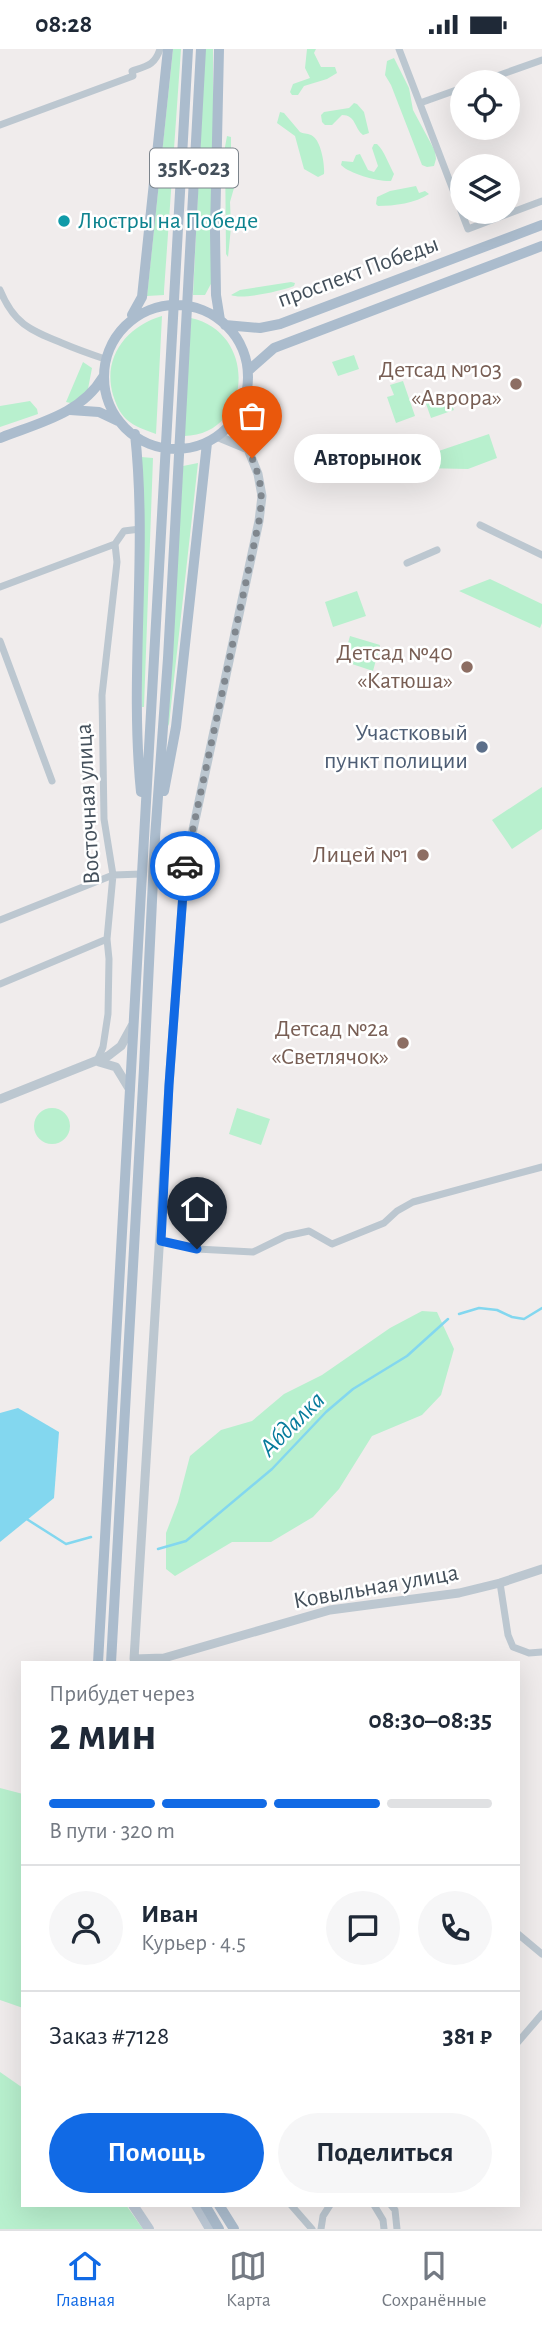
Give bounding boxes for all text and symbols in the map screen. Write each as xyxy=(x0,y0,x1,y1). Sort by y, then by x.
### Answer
text: 08:28 xyxy=(35,11,92,37)
map controls xyxy=(450,70,520,224)
button: locate xyxy=(450,70,520,140)
road number: 35К-023 xyxy=(150,149,238,187)
button: layers xyxy=(450,154,520,224)
place label: Люстры на Победе xyxy=(78,209,258,233)
marker: Люстры на Победе xyxy=(56,213,72,229)
street label: проспект Победы xyxy=(274,232,442,312)
place label: Детсад №103 «Аврора» xyxy=(379,358,502,410)
marker: Детсад №103 «Аврора» xyxy=(508,376,524,392)
pin xyxy=(222,386,282,458)
icon: bag xyxy=(233,397,271,435)
callout: Авторынок xyxy=(294,433,441,483)
text: Авторынок xyxy=(314,447,421,470)
place label: Детсад №40 «Катюша» xyxy=(336,641,453,693)
marker: Детсад №40 «Катюша» xyxy=(459,659,475,675)
place label: Участковый пункт полиции xyxy=(324,721,468,773)
street label: Восточная улица xyxy=(72,723,104,885)
marker: Участковый пункт полиции xyxy=(474,739,490,755)
courier xyxy=(150,831,220,901)
place label: Лицей №1 xyxy=(313,843,409,867)
icon: car xyxy=(166,847,204,885)
marker: Лицей №1 xyxy=(415,847,431,863)
place label: Детсад №2а «Светлячок» xyxy=(271,1017,389,1069)
marker: Детсад №2а «Светлячок» xyxy=(395,1035,411,1051)
pin xyxy=(167,1177,227,1249)
icon: home xyxy=(178,1188,216,1226)
water label: Абдалка xyxy=(254,1386,330,1462)
street label: Ковыльная улица xyxy=(292,1561,460,1613)
text: Прибудет через xyxy=(49,1683,195,1706)
text: 08:30–08:35 xyxy=(368,1707,492,1733)
text: 2 мин xyxy=(49,1712,157,1758)
text: В пути · 320 m xyxy=(49,1820,175,1843)
button: person xyxy=(49,1891,123,1965)
button: chat xyxy=(326,1891,400,1965)
button: phone xyxy=(418,1891,492,1965)
text: Иван xyxy=(141,1901,199,1927)
text: Курьер · 4.5 xyxy=(141,1932,246,1955)
text: Заказ #7128 xyxy=(49,2023,169,2049)
text: 381 ₽ xyxy=(443,2023,492,2049)
button: Помощь xyxy=(49,2113,264,2193)
button: Поделиться xyxy=(278,2113,492,2193)
tab: Главная xyxy=(55,2247,115,2312)
tab: Карта xyxy=(226,2247,271,2312)
tab: Сохранённые xyxy=(382,2247,487,2312)

